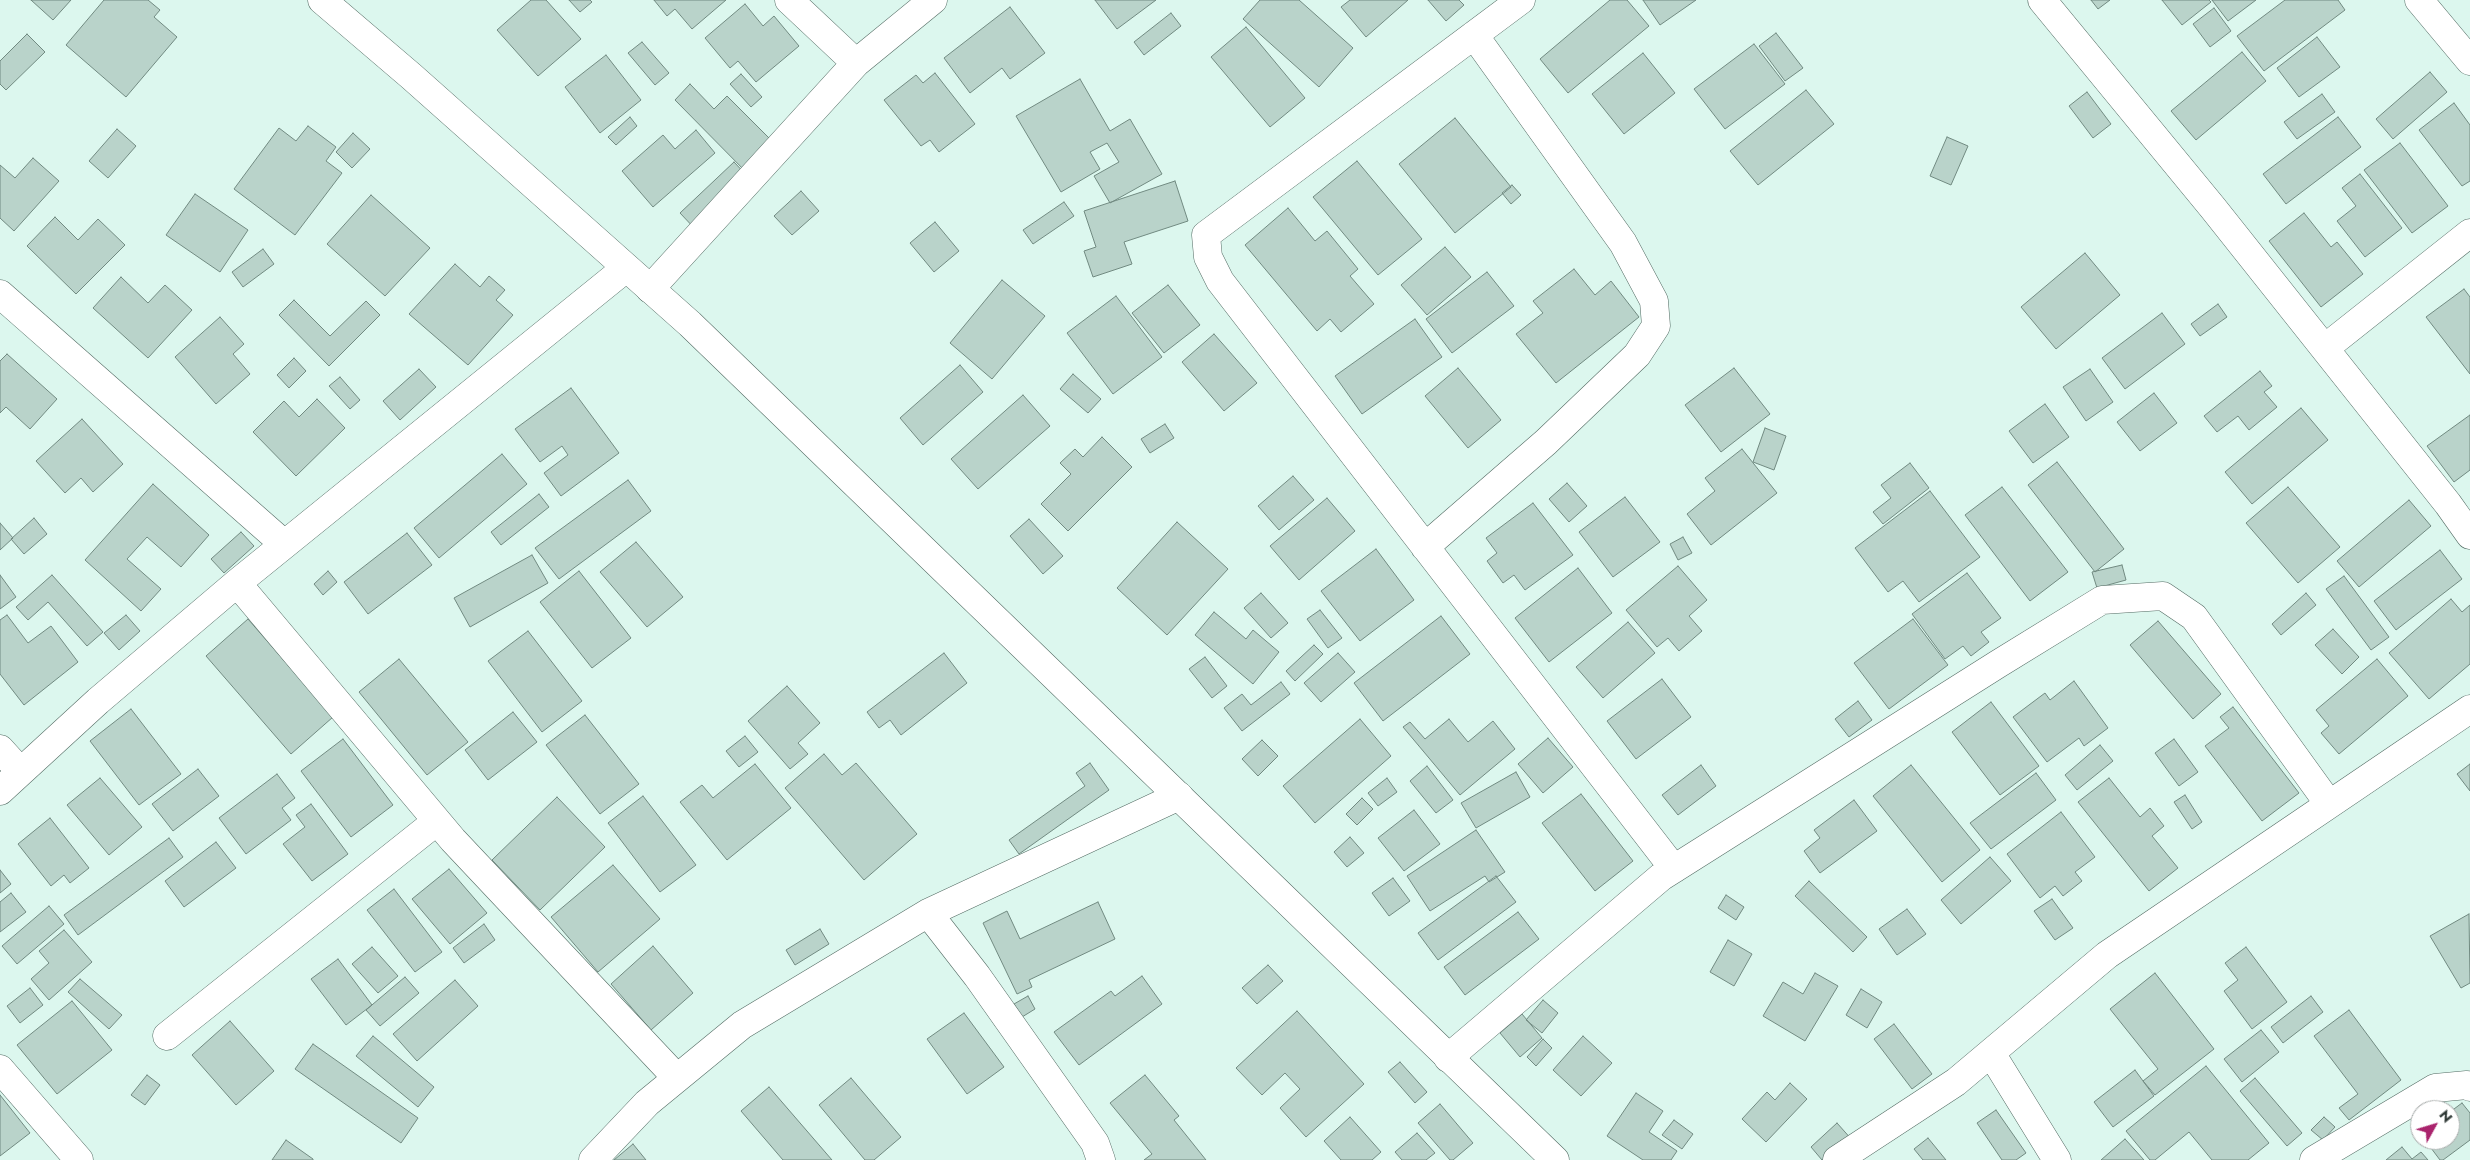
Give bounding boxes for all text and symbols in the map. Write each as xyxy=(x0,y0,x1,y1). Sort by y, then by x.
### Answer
north arrow xyxy=(2410,1100,2460,1150)
text: N xyxy=(2435,1106,2457,1127)

